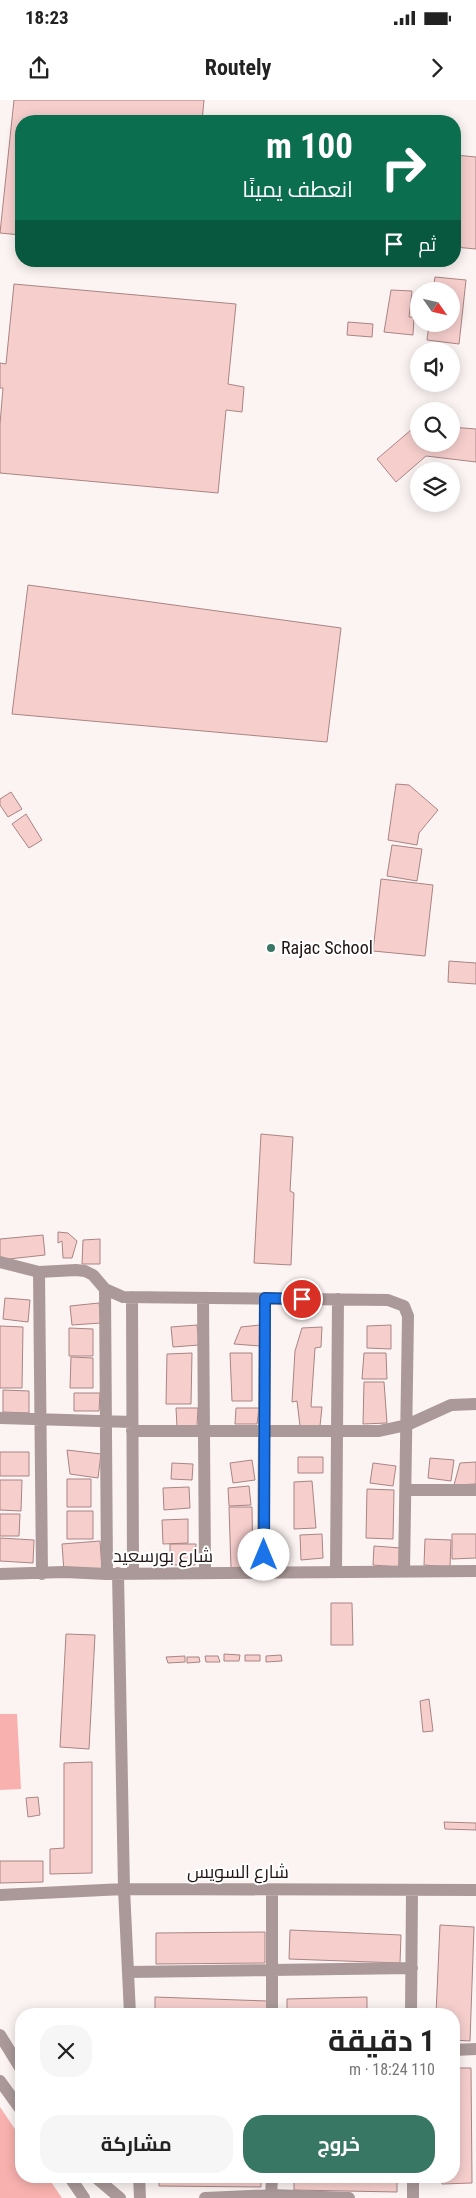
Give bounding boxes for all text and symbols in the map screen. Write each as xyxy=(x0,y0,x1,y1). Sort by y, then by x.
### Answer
text: 18:23 xyxy=(25,6,69,29)
icon: share xyxy=(25,54,53,82)
icon: forward xyxy=(423,54,451,82)
text: Routely xyxy=(205,55,271,80)
text: 100 m xyxy=(266,126,353,167)
icon: right xyxy=(371,135,436,200)
text: انعطف يمينًا xyxy=(242,177,353,202)
icon: arrive xyxy=(380,230,408,258)
text: ثم xyxy=(418,233,436,256)
north arrow xyxy=(410,282,460,332)
map controls xyxy=(410,282,460,512)
button: sound xyxy=(410,342,460,392)
button: search xyxy=(410,402,460,452)
button: layers xyxy=(410,462,460,512)
place label: Rajac School xyxy=(281,937,373,958)
marker: Rajac School xyxy=(265,942,277,954)
pin xyxy=(281,1278,323,1320)
icon: arrive xyxy=(288,1285,316,1313)
position arrow xyxy=(237,1528,289,1580)
street label: شارع بورسعيد xyxy=(113,1545,213,1568)
street label: شارع السويس xyxy=(187,1861,289,1884)
text: 1 دقيقة xyxy=(328,2023,435,2058)
button: close xyxy=(40,2025,92,2077)
text: 110 m · 18:24 xyxy=(349,2060,435,2079)
button: مشاركة xyxy=(40,2115,233,2173)
button: خروج xyxy=(243,2115,435,2173)

